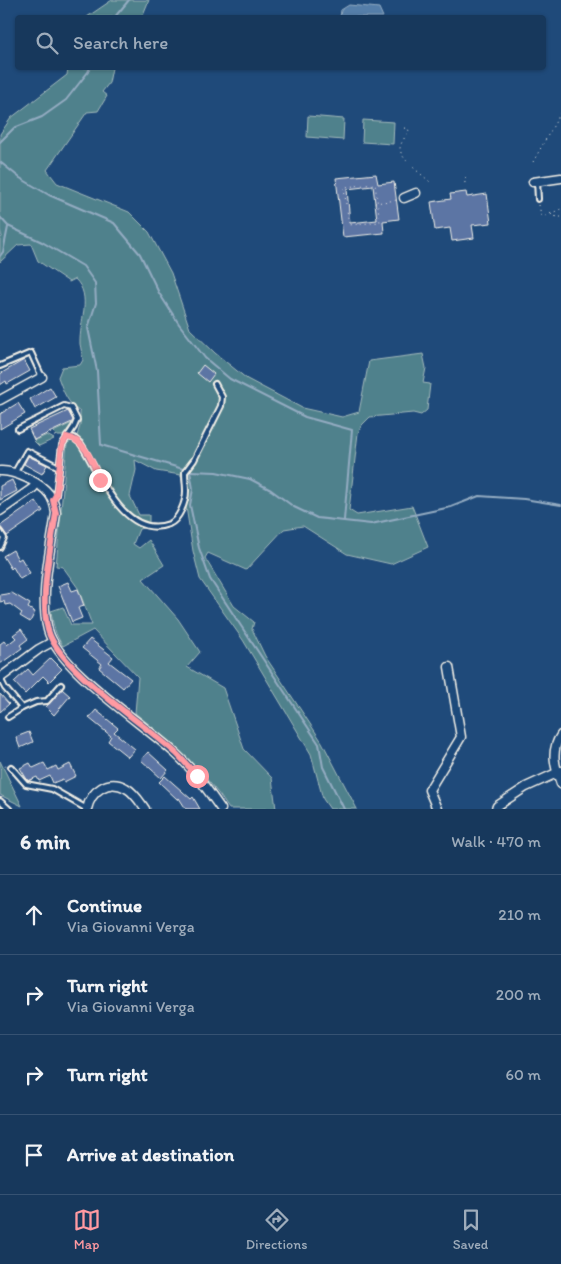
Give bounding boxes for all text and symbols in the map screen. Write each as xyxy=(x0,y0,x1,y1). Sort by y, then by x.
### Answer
search box xyxy=(15,15,546,70)
icon: search xyxy=(33,29,61,57)
text: Search here xyxy=(73,31,168,54)
route end xyxy=(89,469,112,492)
route start xyxy=(186,765,209,788)
text: 6 min xyxy=(20,829,70,854)
text: Walk · 470 m xyxy=(451,832,541,851)
text: Continue xyxy=(67,894,142,917)
icon: ahead xyxy=(20,901,48,929)
text: 210 m xyxy=(498,905,541,924)
text: Via Giovanni Verga xyxy=(67,917,195,936)
text: Turn right xyxy=(67,974,148,997)
icon: right xyxy=(20,981,48,1009)
text: 200 m xyxy=(496,985,541,1004)
text: Via Giovanni Verga xyxy=(67,997,195,1016)
icon: right xyxy=(20,1061,48,1089)
text: Turn right xyxy=(67,1063,148,1086)
text: 60 m xyxy=(506,1065,541,1084)
icon: arrive xyxy=(20,1141,48,1169)
text: Arrive at destination xyxy=(67,1143,234,1166)
tab: Map xyxy=(73,1206,101,1253)
tab: Directions xyxy=(246,1206,307,1253)
tab: Saved xyxy=(453,1206,488,1253)

